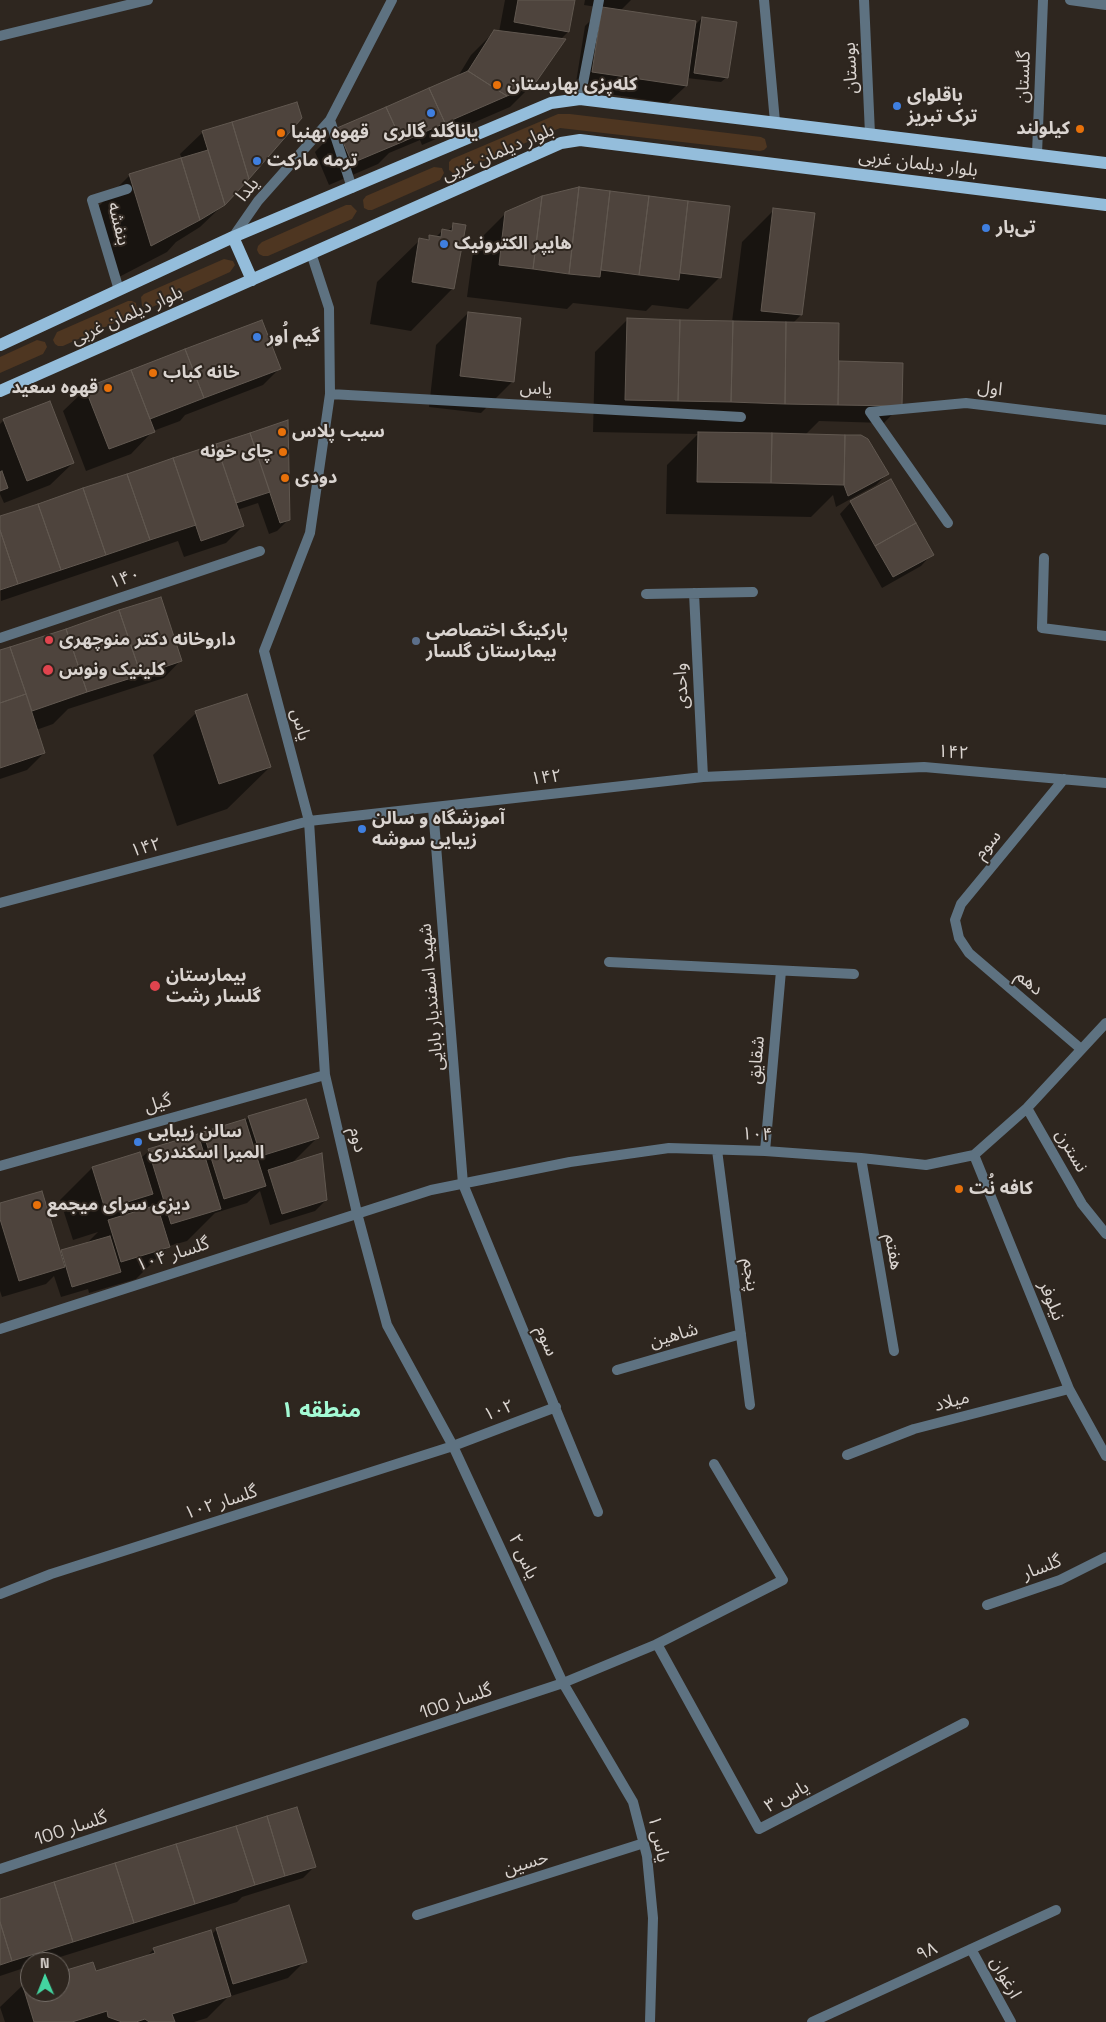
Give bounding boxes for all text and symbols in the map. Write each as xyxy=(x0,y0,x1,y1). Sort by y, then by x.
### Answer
street label: بوستان xyxy=(839,42,863,94)
street label: گلستان xyxy=(1012,50,1036,104)
place label: کله‌پزی بهارستان xyxy=(507,74,637,96)
marker: کله‌پزی بهارستان xyxy=(491,79,503,91)
place label: باقلوای ترک تبریز xyxy=(907,85,977,128)
marker: باقلوای ترک تبریز xyxy=(891,100,903,112)
marker: یاناگلد گالری xyxy=(425,107,437,119)
place label: کیلولند xyxy=(1016,118,1070,140)
street label: بلوار دیلمان غربی xyxy=(439,120,557,186)
place label: یاناگلد گالری xyxy=(384,121,478,143)
place label: قهوه بهنیا xyxy=(291,122,369,144)
marker: کیلولند xyxy=(1074,123,1086,135)
marker: قهوه بهنیا xyxy=(275,127,287,139)
street label: بلوار دیلمان غربی xyxy=(857,146,979,182)
place label: ترمه مارکت xyxy=(267,150,357,172)
marker: ترمه مارکت xyxy=(251,155,263,167)
street label: یلدا xyxy=(232,174,264,206)
street label: بنفشه xyxy=(102,200,134,248)
place label: تی‌بار xyxy=(996,217,1036,239)
marker: تی‌بار xyxy=(980,222,992,234)
place label: هایپر الکترونیک xyxy=(454,233,572,255)
marker: هایپر الکترونیک xyxy=(438,238,450,250)
street label: بلوار دیلمان غربی xyxy=(68,282,186,350)
place label: گیم اُور xyxy=(267,326,320,348)
marker: گیم اُور xyxy=(251,331,263,343)
place label: خانه کباب xyxy=(163,362,240,384)
marker: خانه کباب xyxy=(147,367,159,379)
place label: قهوه سعید xyxy=(11,377,98,399)
street label: یاس xyxy=(519,377,553,401)
street label: اول xyxy=(976,377,1004,401)
marker: قهوه سعید xyxy=(102,382,114,394)
place label: سیب پلاس xyxy=(292,421,385,443)
marker: سیب پلاس xyxy=(276,426,288,438)
place label: چای خونه xyxy=(200,441,273,463)
marker: چای خونه xyxy=(277,446,289,458)
place label: دودی xyxy=(295,467,337,489)
marker: دودی xyxy=(279,472,291,484)
street label: ۱۴۰ xyxy=(107,564,143,594)
place label: پارکینگ اختصاصی بیمارستان گلسار xyxy=(426,620,568,662)
place label: داروخانه دکتر منوچهری xyxy=(59,629,236,651)
marker: داروخانه دکتر منوچهری xyxy=(43,634,55,646)
marker: پارکینگ اختصاصی بیمارستان گلسار xyxy=(410,635,422,647)
place label: کلینیک ونوس xyxy=(59,659,165,681)
street label: واحدی xyxy=(670,662,694,710)
marker: کلینیک ونوس xyxy=(41,663,55,677)
street label: یاس xyxy=(285,707,315,743)
street label: ۱۴۲ xyxy=(937,741,969,765)
street label: ۱۴۲ xyxy=(530,766,562,790)
place label: آموزشگاه و سالن زیبایی سوشه xyxy=(372,808,505,851)
marker: آموزشگاه و سالن زیبایی سوشه xyxy=(356,823,368,835)
street label: سوم xyxy=(970,826,1006,864)
street label: ۱۴۲ xyxy=(128,834,164,862)
street label: شهید اسفندیار بابایی xyxy=(415,922,449,1072)
place label: بیمارستان گلسار رشت xyxy=(166,965,261,1008)
street label: دهم xyxy=(1011,965,1047,1001)
marker: بیمارستان گلسار رشت xyxy=(148,979,162,993)
street label: شقایق xyxy=(744,1035,770,1085)
street label: گیل xyxy=(142,1090,174,1118)
place label: سالن زیبایی المیرا اسکندری xyxy=(148,1121,264,1164)
street label: ۱۰۴ xyxy=(741,1124,773,1146)
street label: دوم xyxy=(344,1125,370,1155)
street label: نسترن xyxy=(1050,1126,1092,1176)
marker: سالن زیبایی المیرا اسکندری xyxy=(132,1136,144,1148)
place label: کافه نُت xyxy=(969,1178,1033,1200)
marker: کافه نُت xyxy=(953,1183,965,1195)
place label: دیزی سرای میجمع xyxy=(47,1194,190,1216)
marker: دیزی سرای میجمع xyxy=(31,1199,43,1211)
street label: هفتم xyxy=(879,1232,907,1272)
street label: گلسار ۱۰۴ xyxy=(134,1233,212,1277)
street label: پنجم xyxy=(737,1257,763,1293)
street label: نیلوفر xyxy=(1033,1278,1069,1324)
street label: شاهین xyxy=(647,1319,701,1353)
street label: سوم xyxy=(530,1322,562,1360)
street label: میلاد xyxy=(932,1387,972,1417)
street label: ۱۰۲ xyxy=(481,1395,517,1427)
district label: منطقه ۱ xyxy=(281,1398,361,1424)
street label: گلسار ۱۰۲ xyxy=(182,1481,260,1525)
street label: یاس ۲ xyxy=(503,1531,543,1583)
street label: گلسار xyxy=(1019,1551,1065,1585)
street label: گلسار 100 xyxy=(417,1680,495,1724)
street label: یاس ۳ xyxy=(761,1776,813,1818)
street label: گلسار 100 xyxy=(32,1807,110,1851)
street label: یاس ۱ xyxy=(643,1814,673,1864)
street label: حسین xyxy=(501,1847,551,1881)
street label: ۹۸ xyxy=(913,1938,941,1966)
north arrow xyxy=(20,1952,70,2002)
street label: ارغوان xyxy=(985,1953,1025,2003)
text: N xyxy=(40,1954,50,1972)

